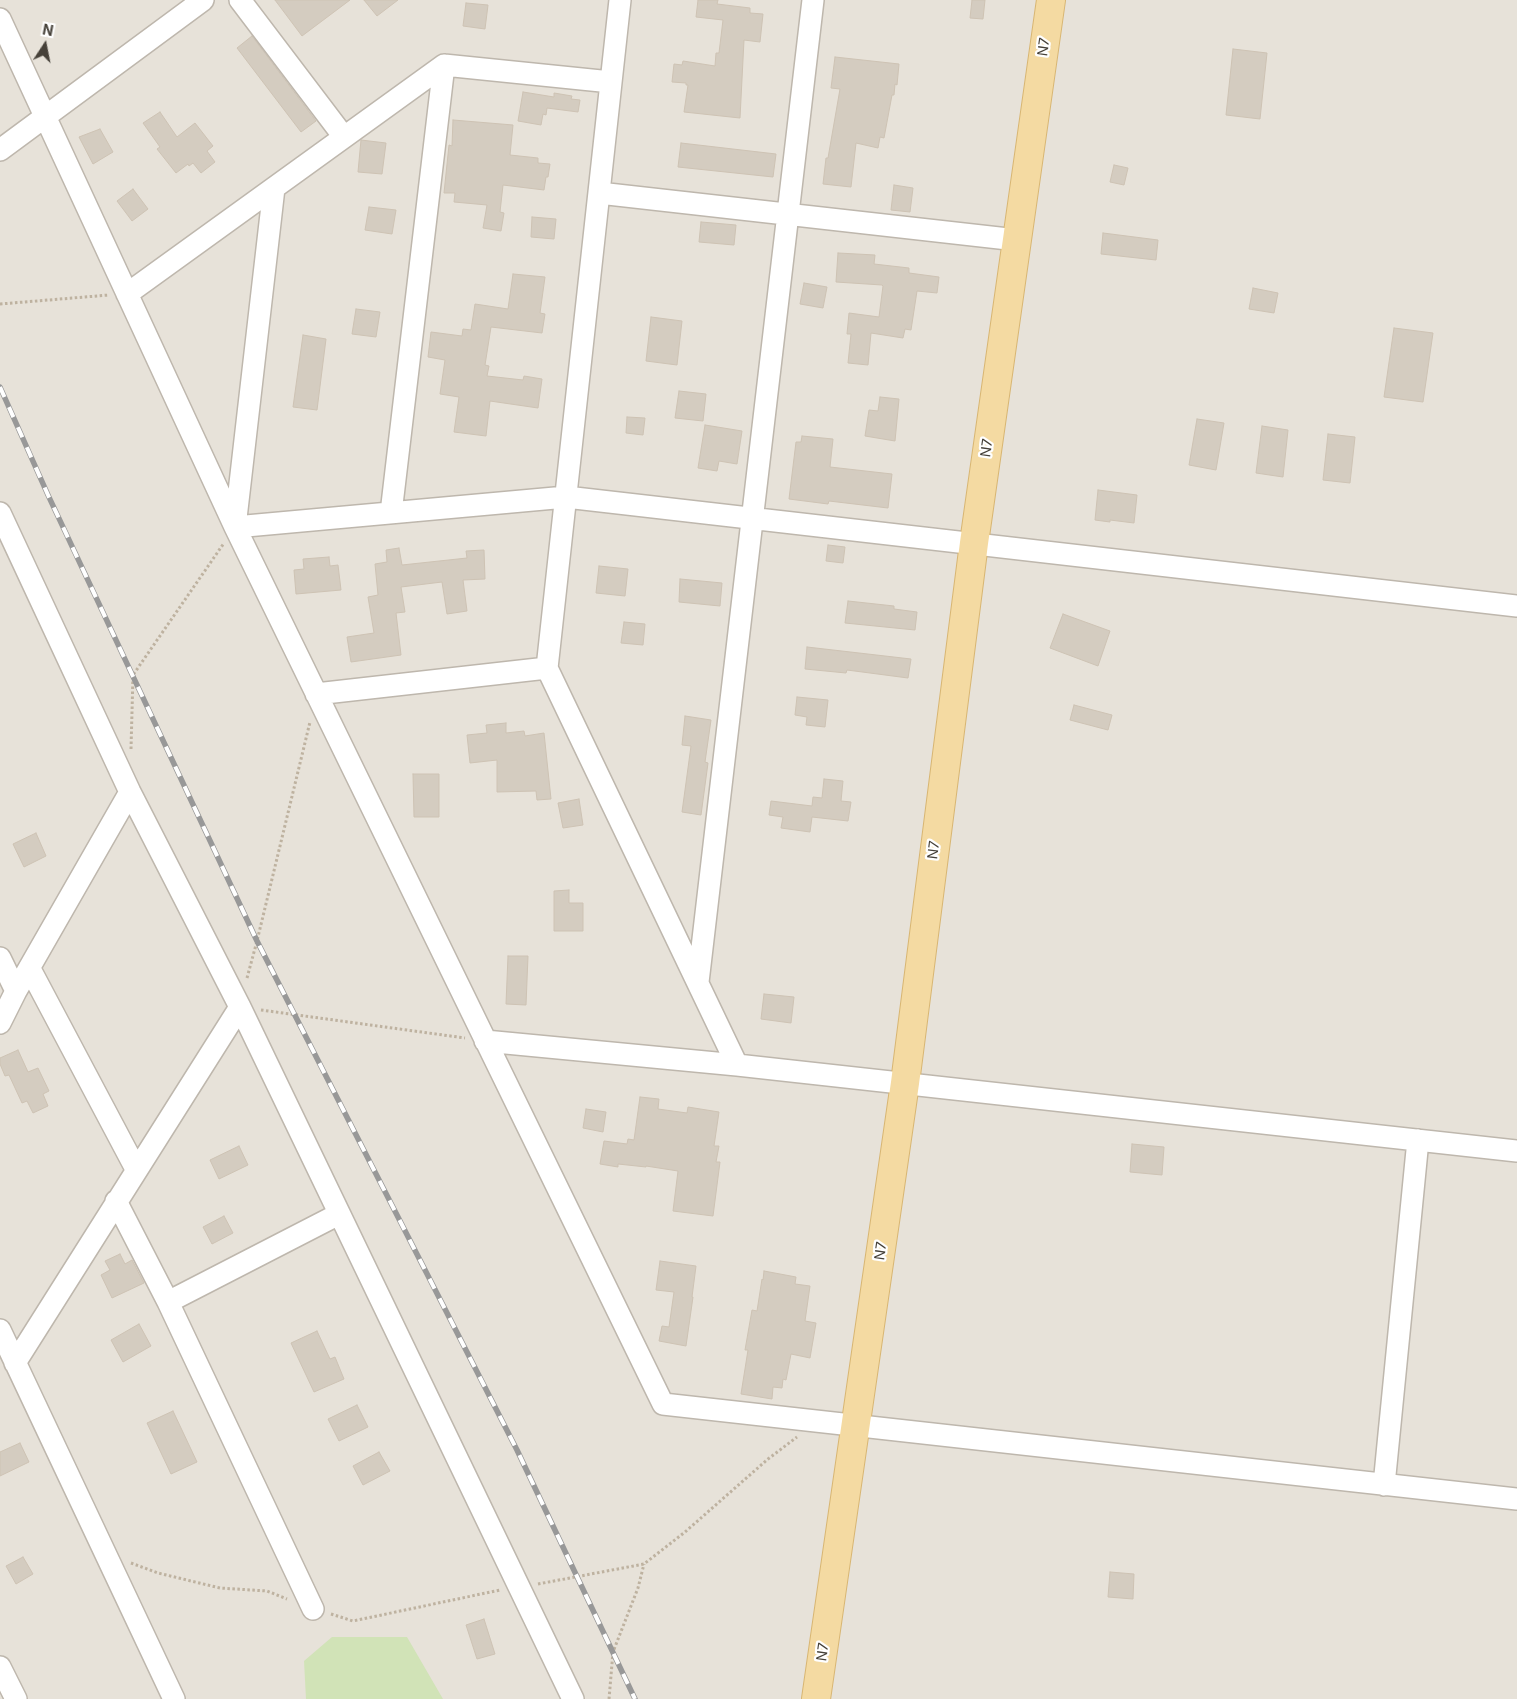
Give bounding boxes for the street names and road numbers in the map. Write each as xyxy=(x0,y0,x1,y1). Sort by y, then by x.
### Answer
street label: N7 xyxy=(1034,37,1054,57)
street label: N7 xyxy=(977,438,997,458)
street label: N7 xyxy=(925,840,943,860)
street label: N7 xyxy=(871,1241,891,1261)
street label: N7 xyxy=(813,1642,833,1662)

